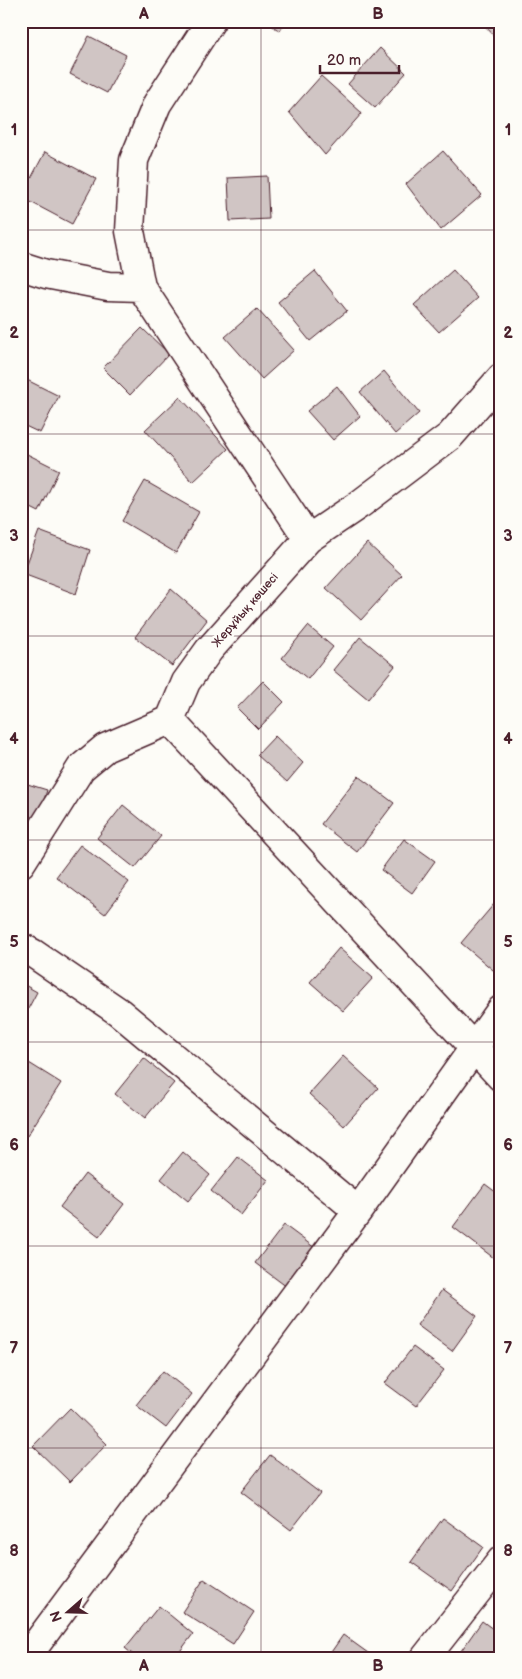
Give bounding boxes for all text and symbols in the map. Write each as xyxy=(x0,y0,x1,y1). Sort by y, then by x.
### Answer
text: A xyxy=(138,5,149,24)
text: B xyxy=(372,5,384,24)
scale bar xyxy=(320,42,398,74)
text: 20 m xyxy=(327,51,361,70)
text: 1 xyxy=(11,121,17,140)
text: 1 xyxy=(505,121,511,140)
text: 2 xyxy=(9,324,19,343)
text: 2 xyxy=(503,324,513,343)
text: 3 xyxy=(9,527,19,546)
text: 3 xyxy=(503,527,513,546)
street label: Жерұйық көшесі xyxy=(209,570,282,651)
text: 4 xyxy=(9,730,19,749)
text: 4 xyxy=(503,730,513,749)
text: 5 xyxy=(9,933,19,952)
text: 5 xyxy=(503,933,513,952)
text: 6 xyxy=(9,1136,19,1155)
text: 6 xyxy=(503,1136,513,1155)
text: 7 xyxy=(10,1339,19,1358)
text: 7 xyxy=(504,1339,513,1358)
text: 8 xyxy=(9,1542,19,1561)
text: 8 xyxy=(503,1542,513,1561)
north arrow xyxy=(42,1586,92,1636)
text: N xyxy=(46,1608,66,1624)
text: A xyxy=(138,1657,149,1676)
text: B xyxy=(372,1657,384,1676)

